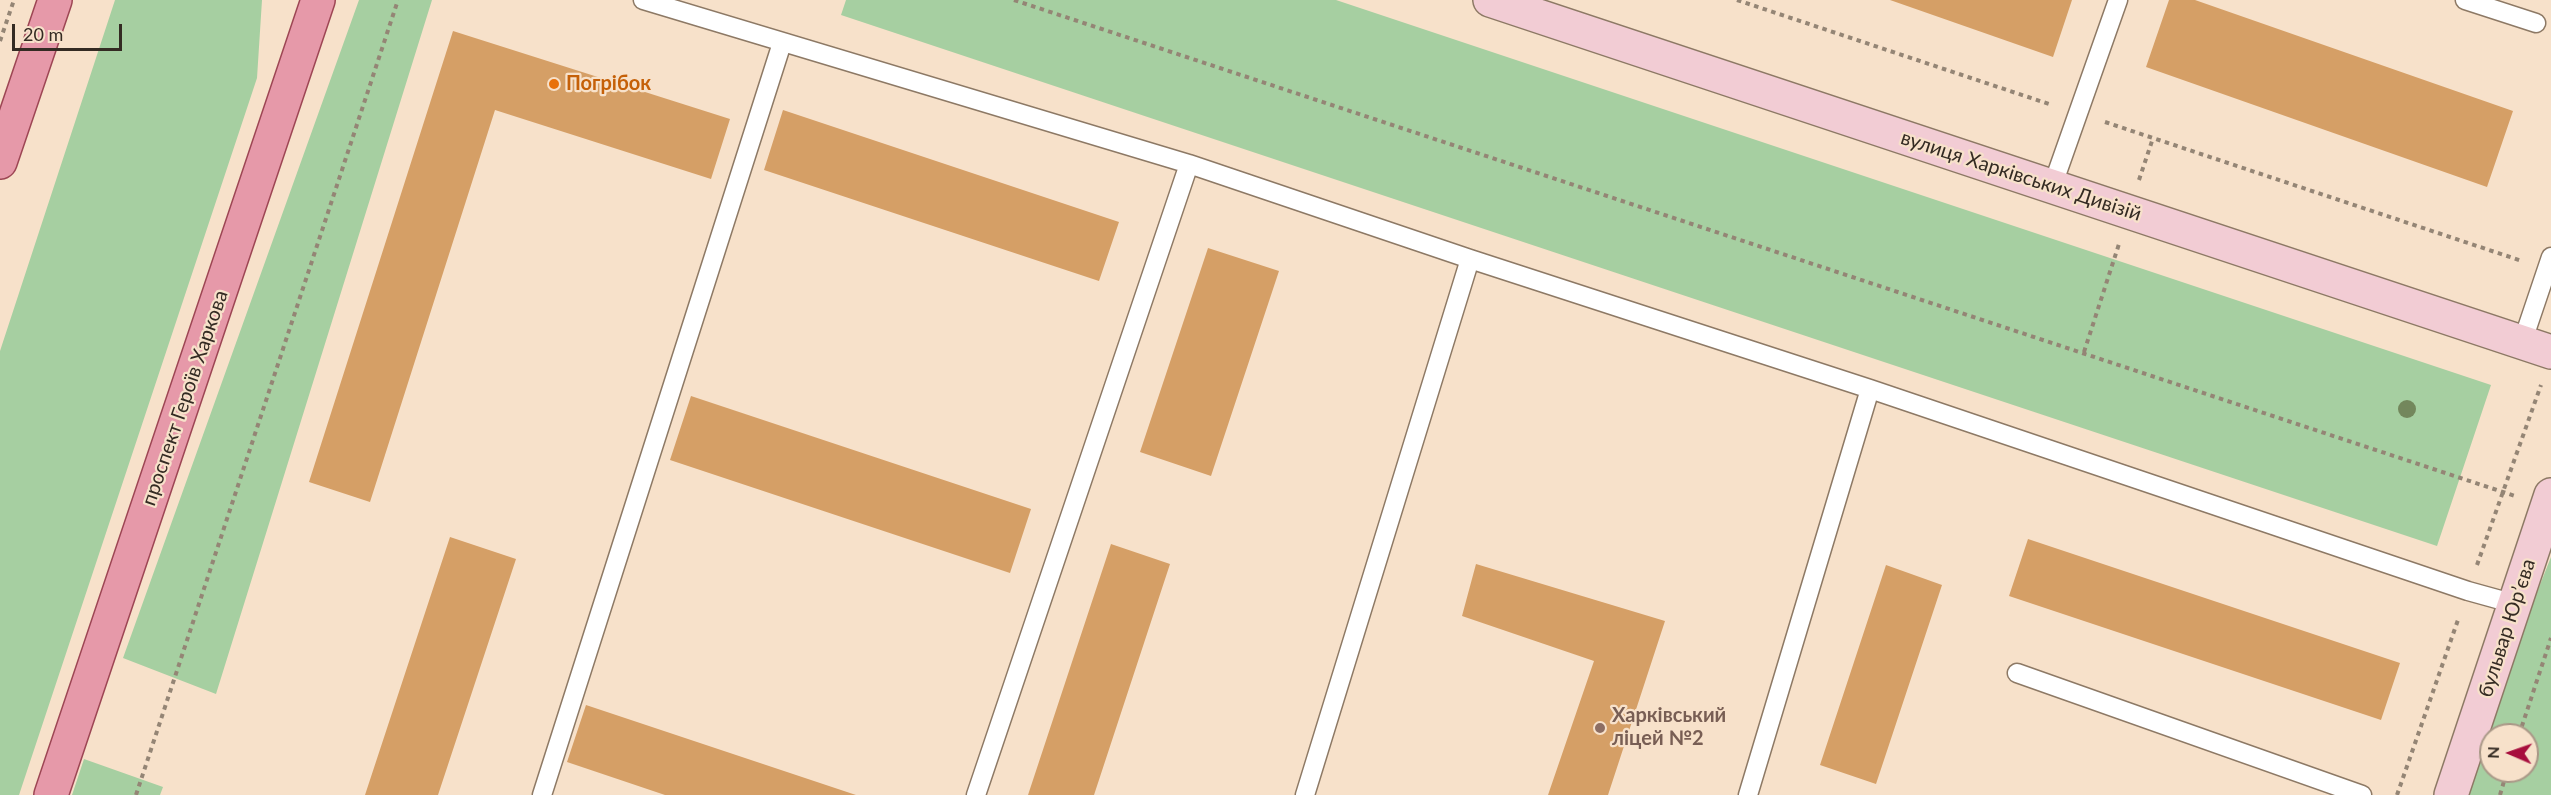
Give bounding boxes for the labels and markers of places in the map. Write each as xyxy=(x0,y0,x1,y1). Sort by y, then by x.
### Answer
place label: Погрібок xyxy=(566,72,651,96)
marker: Погрібок xyxy=(547,77,561,91)
place label: Харківський ліцей №2 xyxy=(1612,704,1726,751)
marker: Харківський ліцей №2 xyxy=(1593,721,1607,735)

